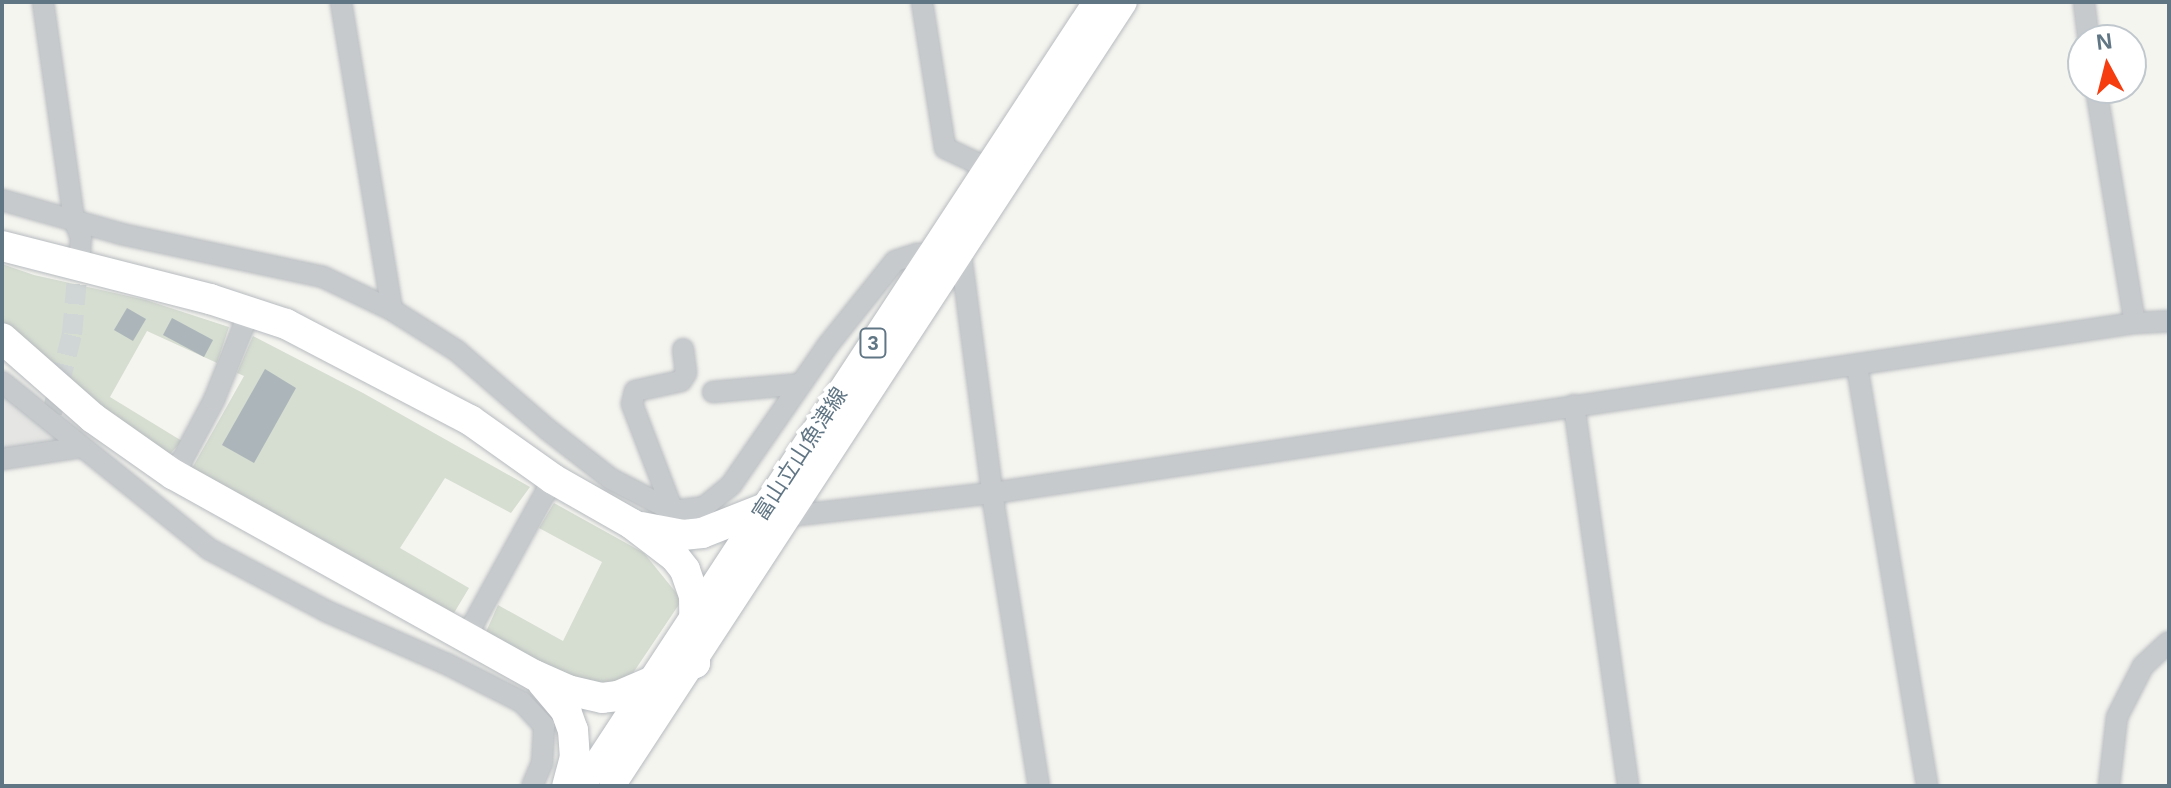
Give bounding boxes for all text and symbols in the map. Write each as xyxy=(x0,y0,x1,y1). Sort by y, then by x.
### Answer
north arrow xyxy=(2067,24,2147,104)
text: N xyxy=(2095,28,2114,55)
road number: 3 xyxy=(859,327,887,359)
street label: 富山立山魚津線 xyxy=(747,382,853,526)

